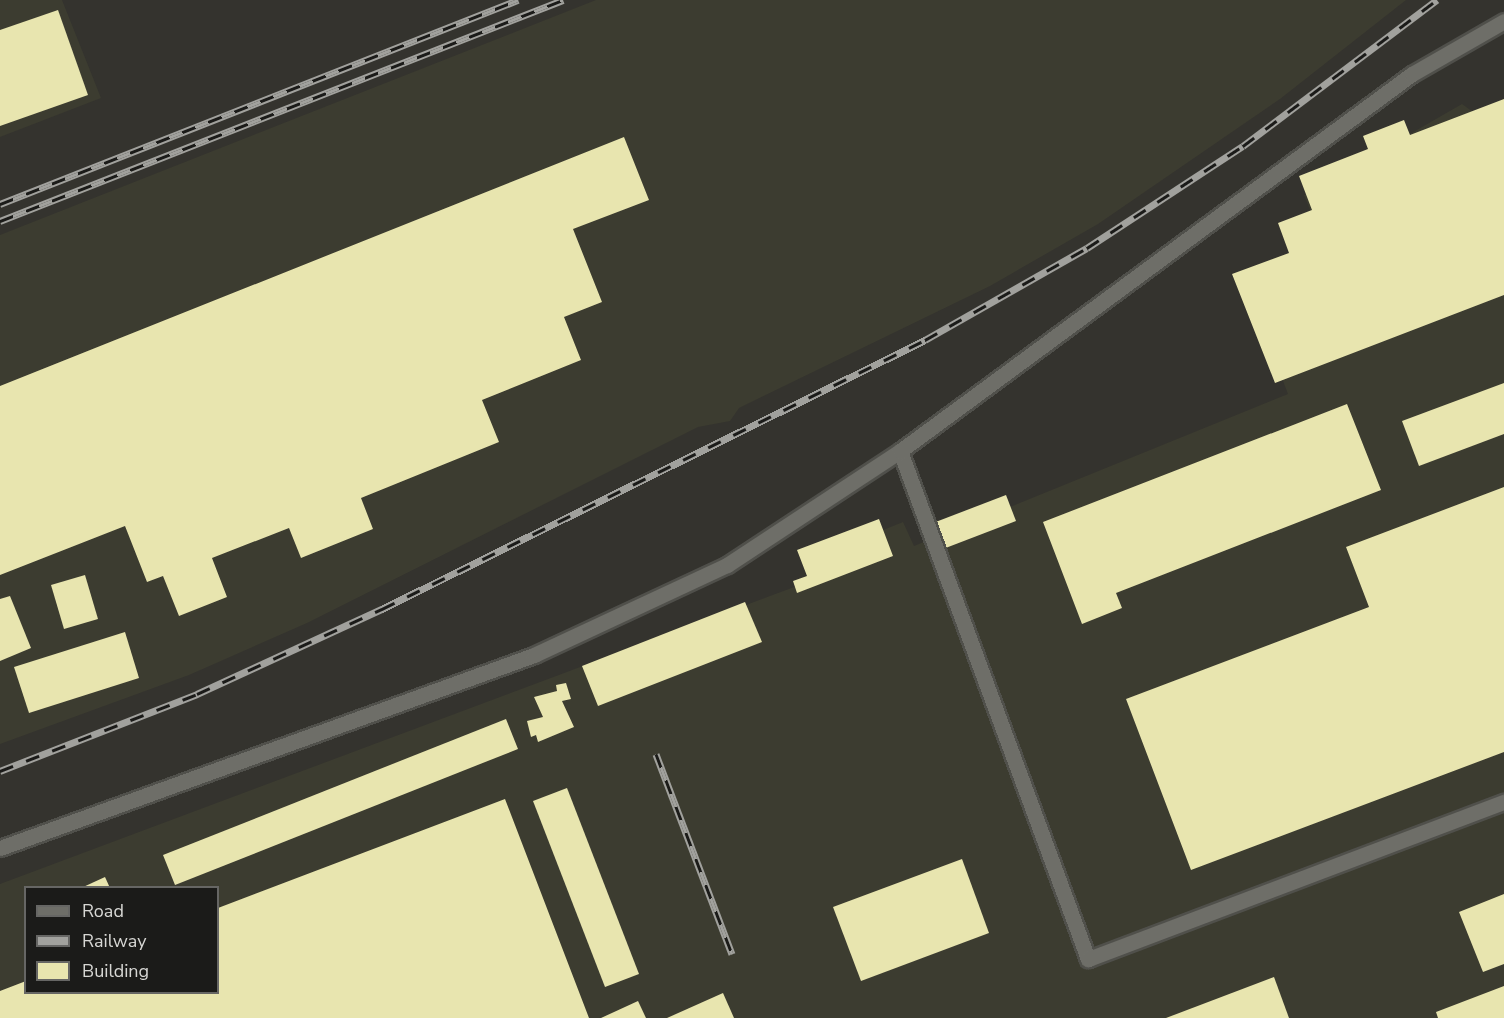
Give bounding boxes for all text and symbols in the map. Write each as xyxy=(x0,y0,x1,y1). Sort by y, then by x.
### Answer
legend xyxy=(24,886,219,994)
text: Road xyxy=(82,899,124,923)
text: Railway xyxy=(82,929,147,953)
text: Building xyxy=(82,959,149,983)

